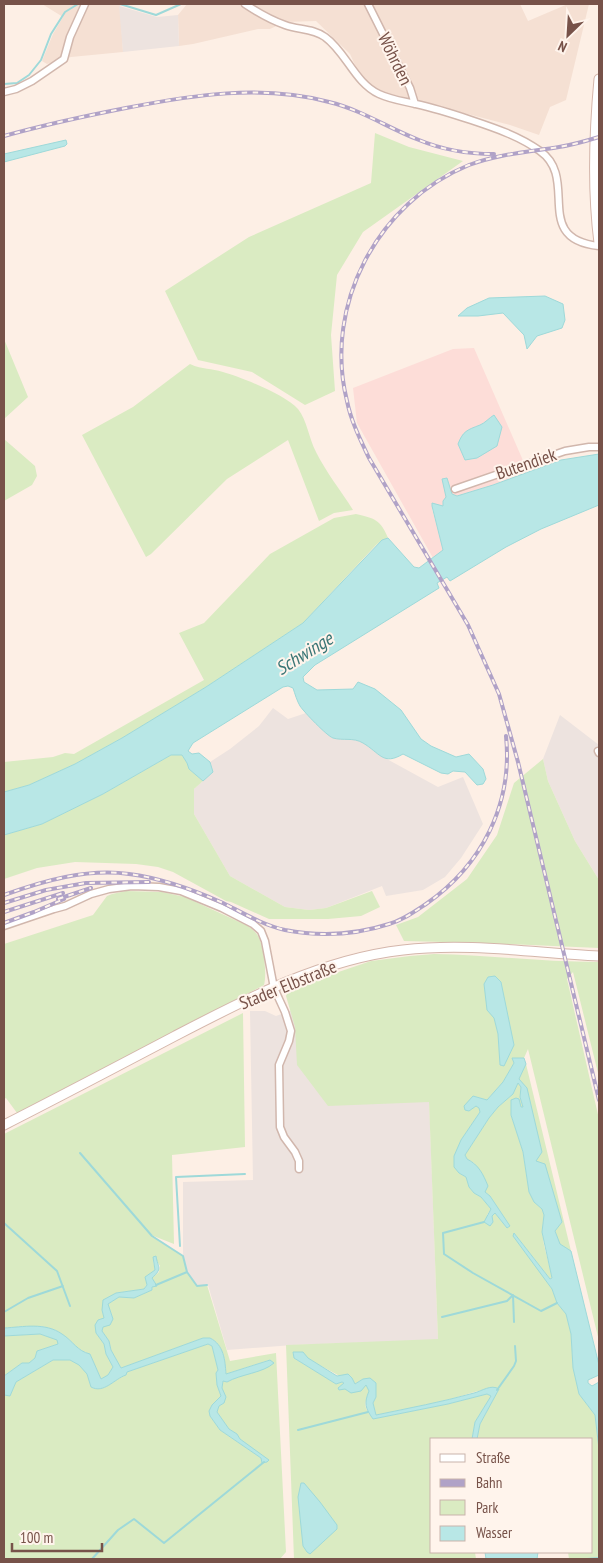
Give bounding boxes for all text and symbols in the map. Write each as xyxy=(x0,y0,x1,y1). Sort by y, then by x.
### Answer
north arrow xyxy=(543,10,593,60)
street label: Wöhrden xyxy=(373,29,418,89)
text: N xyxy=(555,37,570,57)
street label: Butendiek xyxy=(493,442,559,485)
water label: Schwinge xyxy=(271,626,338,680)
street label: Stader Elbstraße xyxy=(236,955,340,1014)
legend xyxy=(430,1438,593,1553)
text: Straße xyxy=(476,1448,510,1467)
text: Bahn xyxy=(476,1473,502,1492)
text: Park xyxy=(476,1498,498,1517)
scale bar xyxy=(12,1520,102,1552)
text: Wasser xyxy=(476,1523,513,1542)
text: 100 m xyxy=(20,1528,53,1547)

